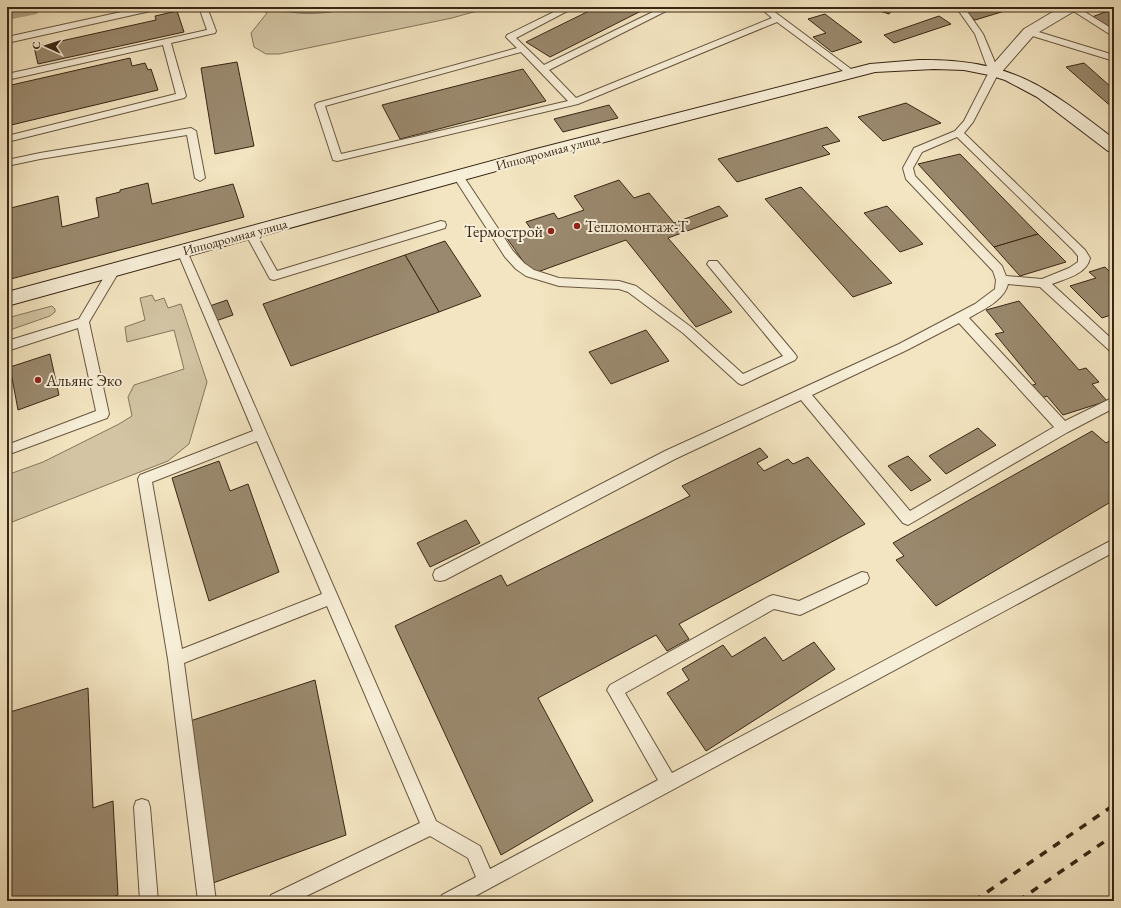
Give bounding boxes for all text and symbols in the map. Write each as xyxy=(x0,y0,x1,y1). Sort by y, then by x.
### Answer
north arrow xyxy=(26,26,66,66)
text: С xyxy=(29,41,43,50)
street label: Ипподромная улица xyxy=(494,130,603,174)
street label: Ипподромная улица xyxy=(181,215,290,259)
place label: Тепломонтаж-Т xyxy=(585,216,688,237)
place label: Термострой xyxy=(464,221,544,242)
marker: Тепломонтаж-Т xyxy=(572,221,582,231)
marker: Термострой xyxy=(546,226,556,236)
place label: Альянс Эко xyxy=(45,370,122,391)
marker: Альянс Эко xyxy=(33,375,43,385)

